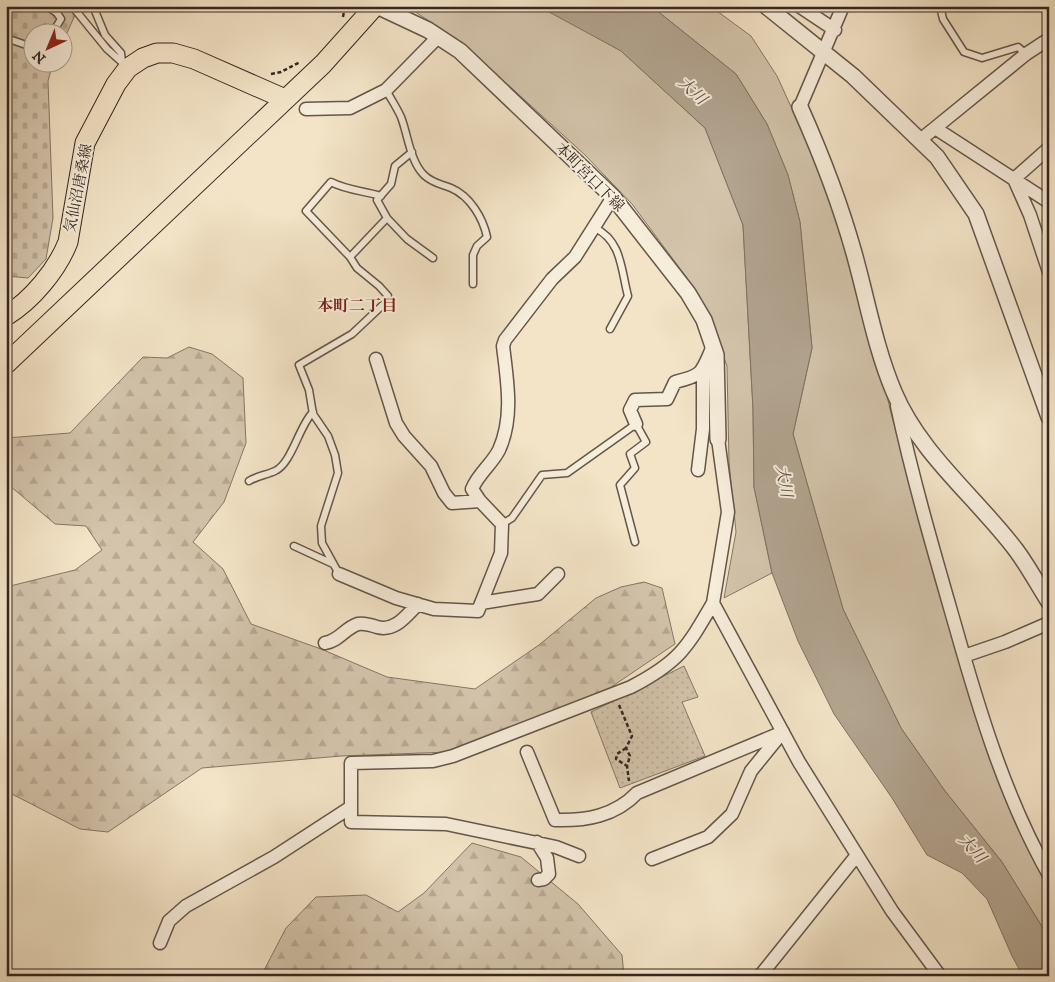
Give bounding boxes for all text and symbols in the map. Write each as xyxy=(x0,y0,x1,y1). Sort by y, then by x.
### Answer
north arrow xyxy=(22,22,72,72)
text: N xyxy=(29,46,50,67)
water label: 大川 xyxy=(674,73,712,110)
street label: 本町宮口下線 xyxy=(551,139,628,216)
street label: 気仙沼唐桑線 xyxy=(61,142,96,234)
district label: 本町二丁目 xyxy=(317,296,397,316)
water label: 大川 xyxy=(771,464,797,501)
water label: 大川 xyxy=(954,830,992,869)

